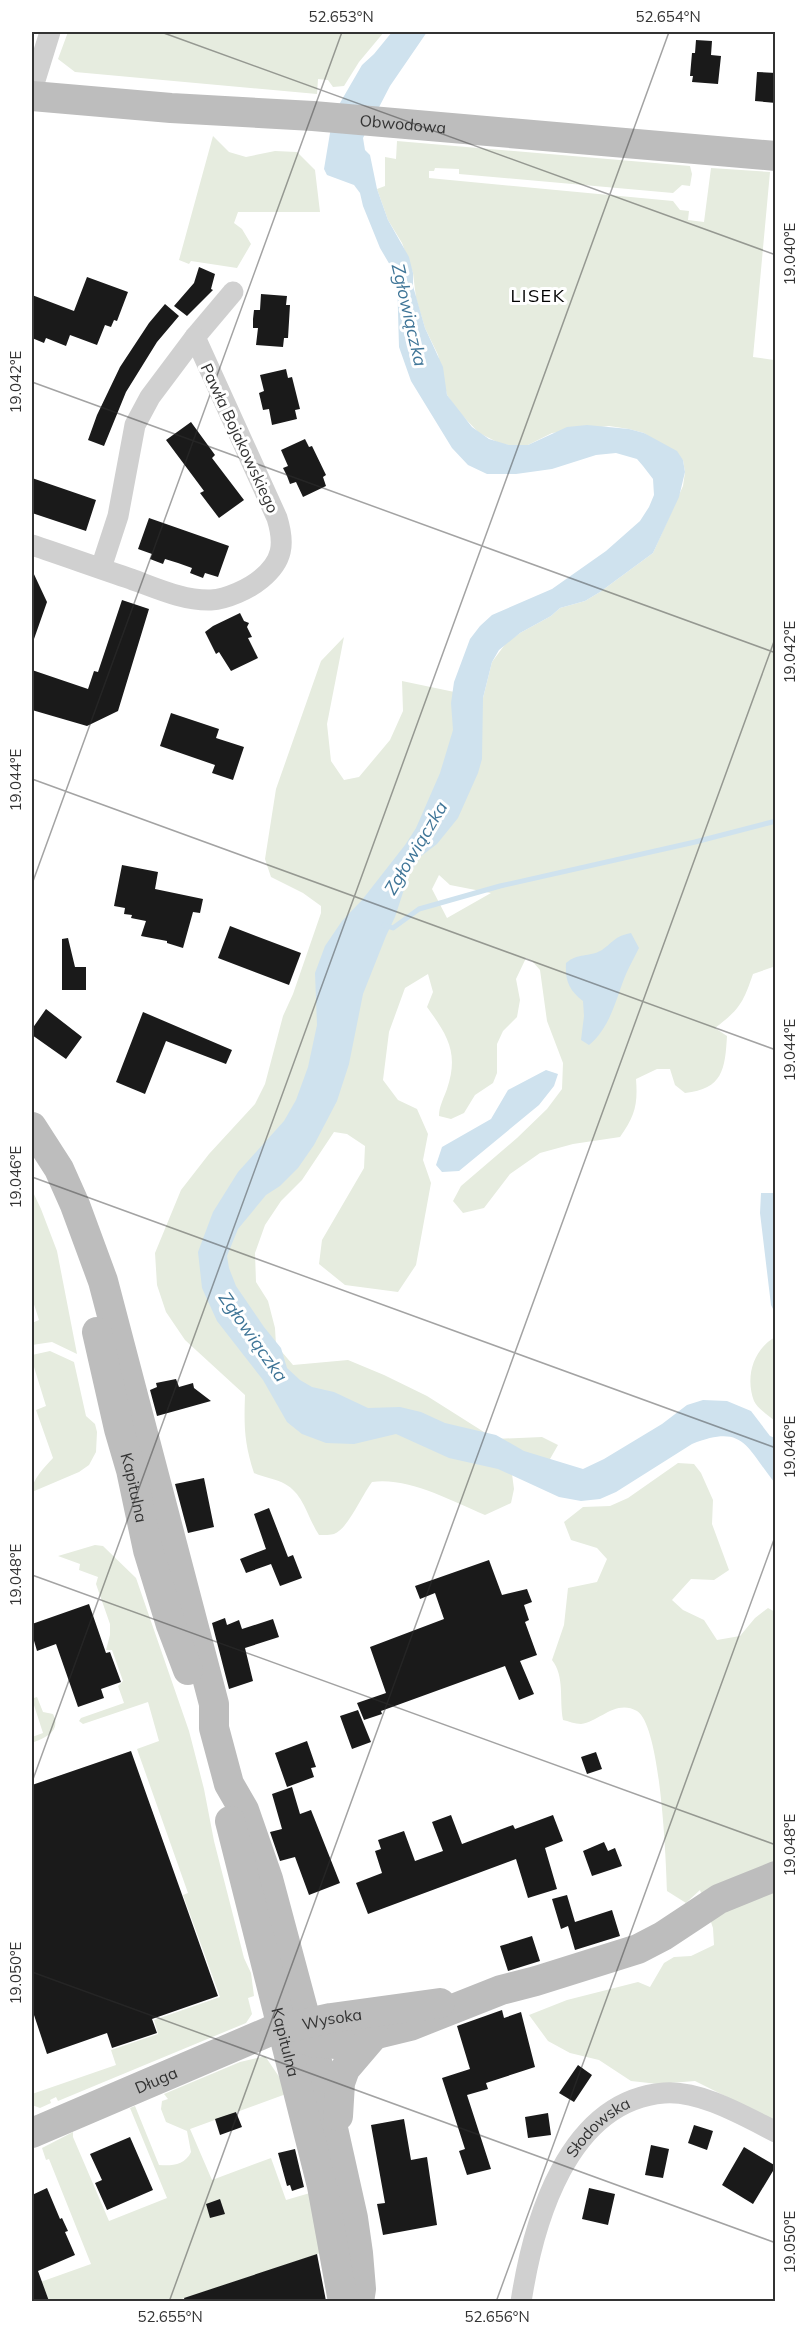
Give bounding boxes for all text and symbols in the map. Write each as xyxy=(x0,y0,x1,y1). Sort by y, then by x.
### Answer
text: 52.653°N xyxy=(308,7,374,26)
text: 52.654°N xyxy=(635,7,701,26)
street label: Obwodowa xyxy=(359,110,447,137)
text: 19.040°E xyxy=(780,222,799,285)
water label: Zgłowiączka xyxy=(387,261,433,369)
district label: LISEK xyxy=(510,284,566,307)
text: 19.042°E xyxy=(6,350,25,413)
street label: Pawła Bojakowskiego xyxy=(197,360,283,516)
text: 19.042°E xyxy=(780,620,799,683)
text: 19.044°E xyxy=(6,748,25,811)
water label: Zgłowiączka xyxy=(379,797,452,899)
text: 19.044°E xyxy=(780,1018,799,1081)
text: 19.046°E xyxy=(6,1145,25,1208)
water label: Zgłowiączka xyxy=(214,1287,293,1386)
text: 19.046°E xyxy=(780,1415,799,1478)
street label: Kapitulna xyxy=(116,1450,152,1524)
text: 19.048°E xyxy=(6,1543,25,1606)
text: 19.048°E xyxy=(780,1813,799,1876)
text: 19.050°E xyxy=(6,1941,25,2004)
street label: Wysoka xyxy=(300,2004,363,2034)
street label: Kapitulna xyxy=(267,2005,304,2079)
street label: Długa xyxy=(132,2062,180,2098)
street label: Słodowska xyxy=(561,2093,633,2161)
text: 19.050°E xyxy=(780,2210,799,2273)
text: 52.655°N xyxy=(137,2307,203,2326)
text: 52.656°N xyxy=(464,2307,530,2326)

